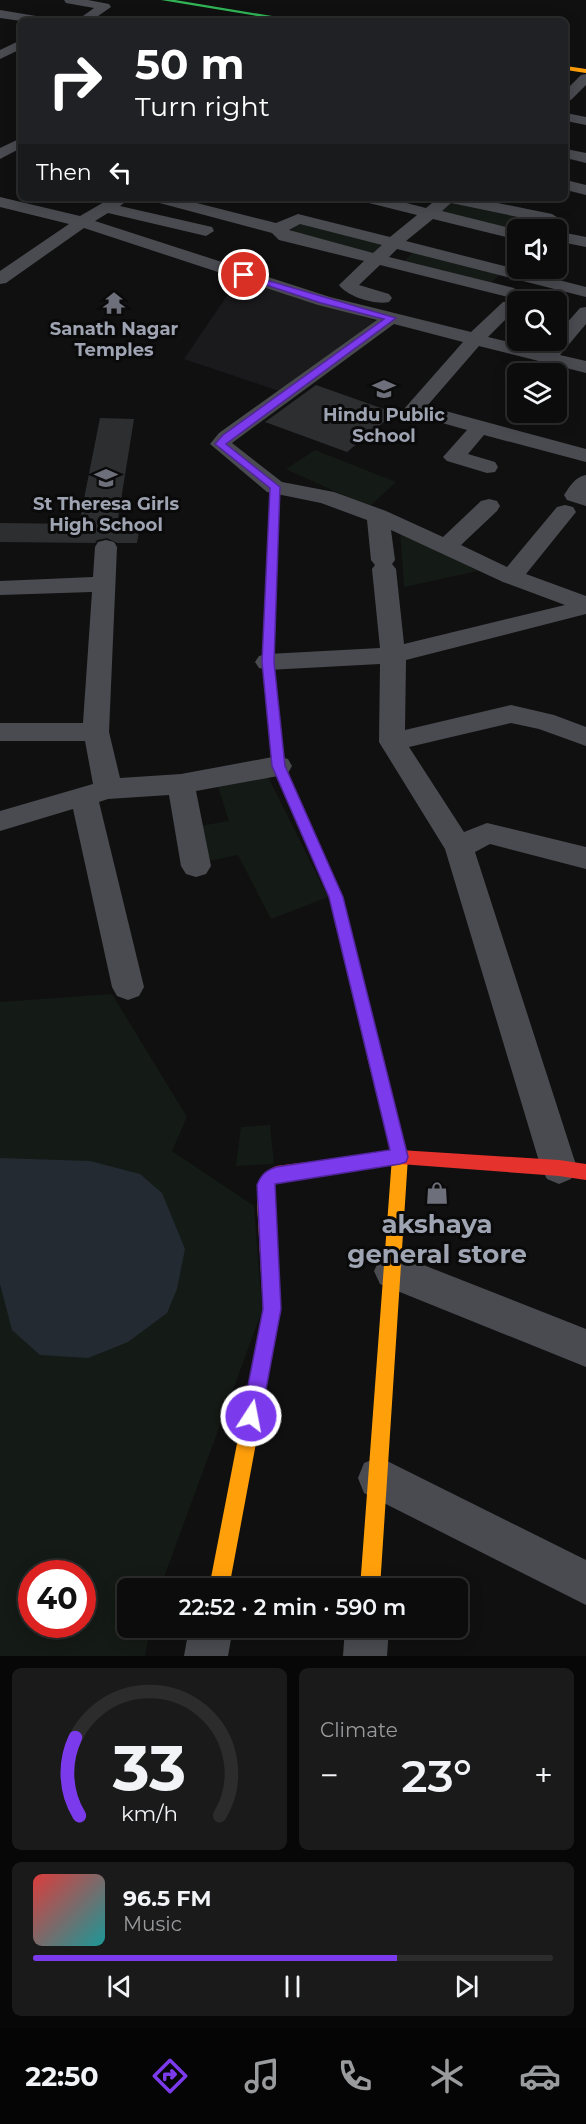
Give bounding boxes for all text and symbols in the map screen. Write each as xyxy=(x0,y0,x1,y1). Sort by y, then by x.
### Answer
text: 50 m xyxy=(135,38,244,90)
icon: right xyxy=(36,42,114,120)
text: Turn right xyxy=(135,90,270,123)
icon: left xyxy=(104,156,137,189)
text: Then xyxy=(36,159,92,186)
map controls xyxy=(507,219,567,423)
button: sound xyxy=(507,219,567,279)
pin xyxy=(218,249,269,300)
icon: arrive xyxy=(227,258,260,291)
temple icon: Sanath Nagar Temples xyxy=(101,290,127,316)
button: search xyxy=(507,291,567,351)
place label: Sanath Nagar Temples xyxy=(50,318,179,361)
button: layers xyxy=(507,363,567,423)
school or university icon: Hindu Public School xyxy=(371,376,397,402)
place label: Hindu Public School xyxy=(323,404,445,447)
school or university icon: St Theresa Girls High School xyxy=(93,465,119,491)
place label: St Theresa Girls High School xyxy=(33,493,179,536)
shop icon: akshaya general store xyxy=(424,1180,450,1206)
place label: akshaya general store xyxy=(347,1208,527,1270)
position arrow xyxy=(219,1384,283,1448)
speed limit sign: 40 xyxy=(18,1560,96,1638)
text: 22:52 · 2 min · 590 m xyxy=(179,1594,406,1621)
text: Climate xyxy=(320,1718,398,1742)
text: 33 xyxy=(112,1730,186,1806)
text: 23° xyxy=(401,1748,472,1803)
text: − xyxy=(320,1755,339,1795)
text: + xyxy=(534,1755,553,1795)
text: km/h xyxy=(121,1800,178,1826)
text: 96.5 FM xyxy=(123,1885,211,1912)
text: Music xyxy=(123,1912,182,1936)
icon: previous xyxy=(103,1970,136,2003)
icon: pause xyxy=(276,1970,309,2003)
icon: next xyxy=(450,1970,483,2003)
icon: directions xyxy=(149,2055,191,2097)
icon: music xyxy=(241,2055,283,2097)
icon: phone xyxy=(334,2055,376,2097)
icon: climate xyxy=(426,2055,468,2097)
icon: car xyxy=(519,2055,561,2097)
text: 22:50 xyxy=(25,2060,99,2093)

